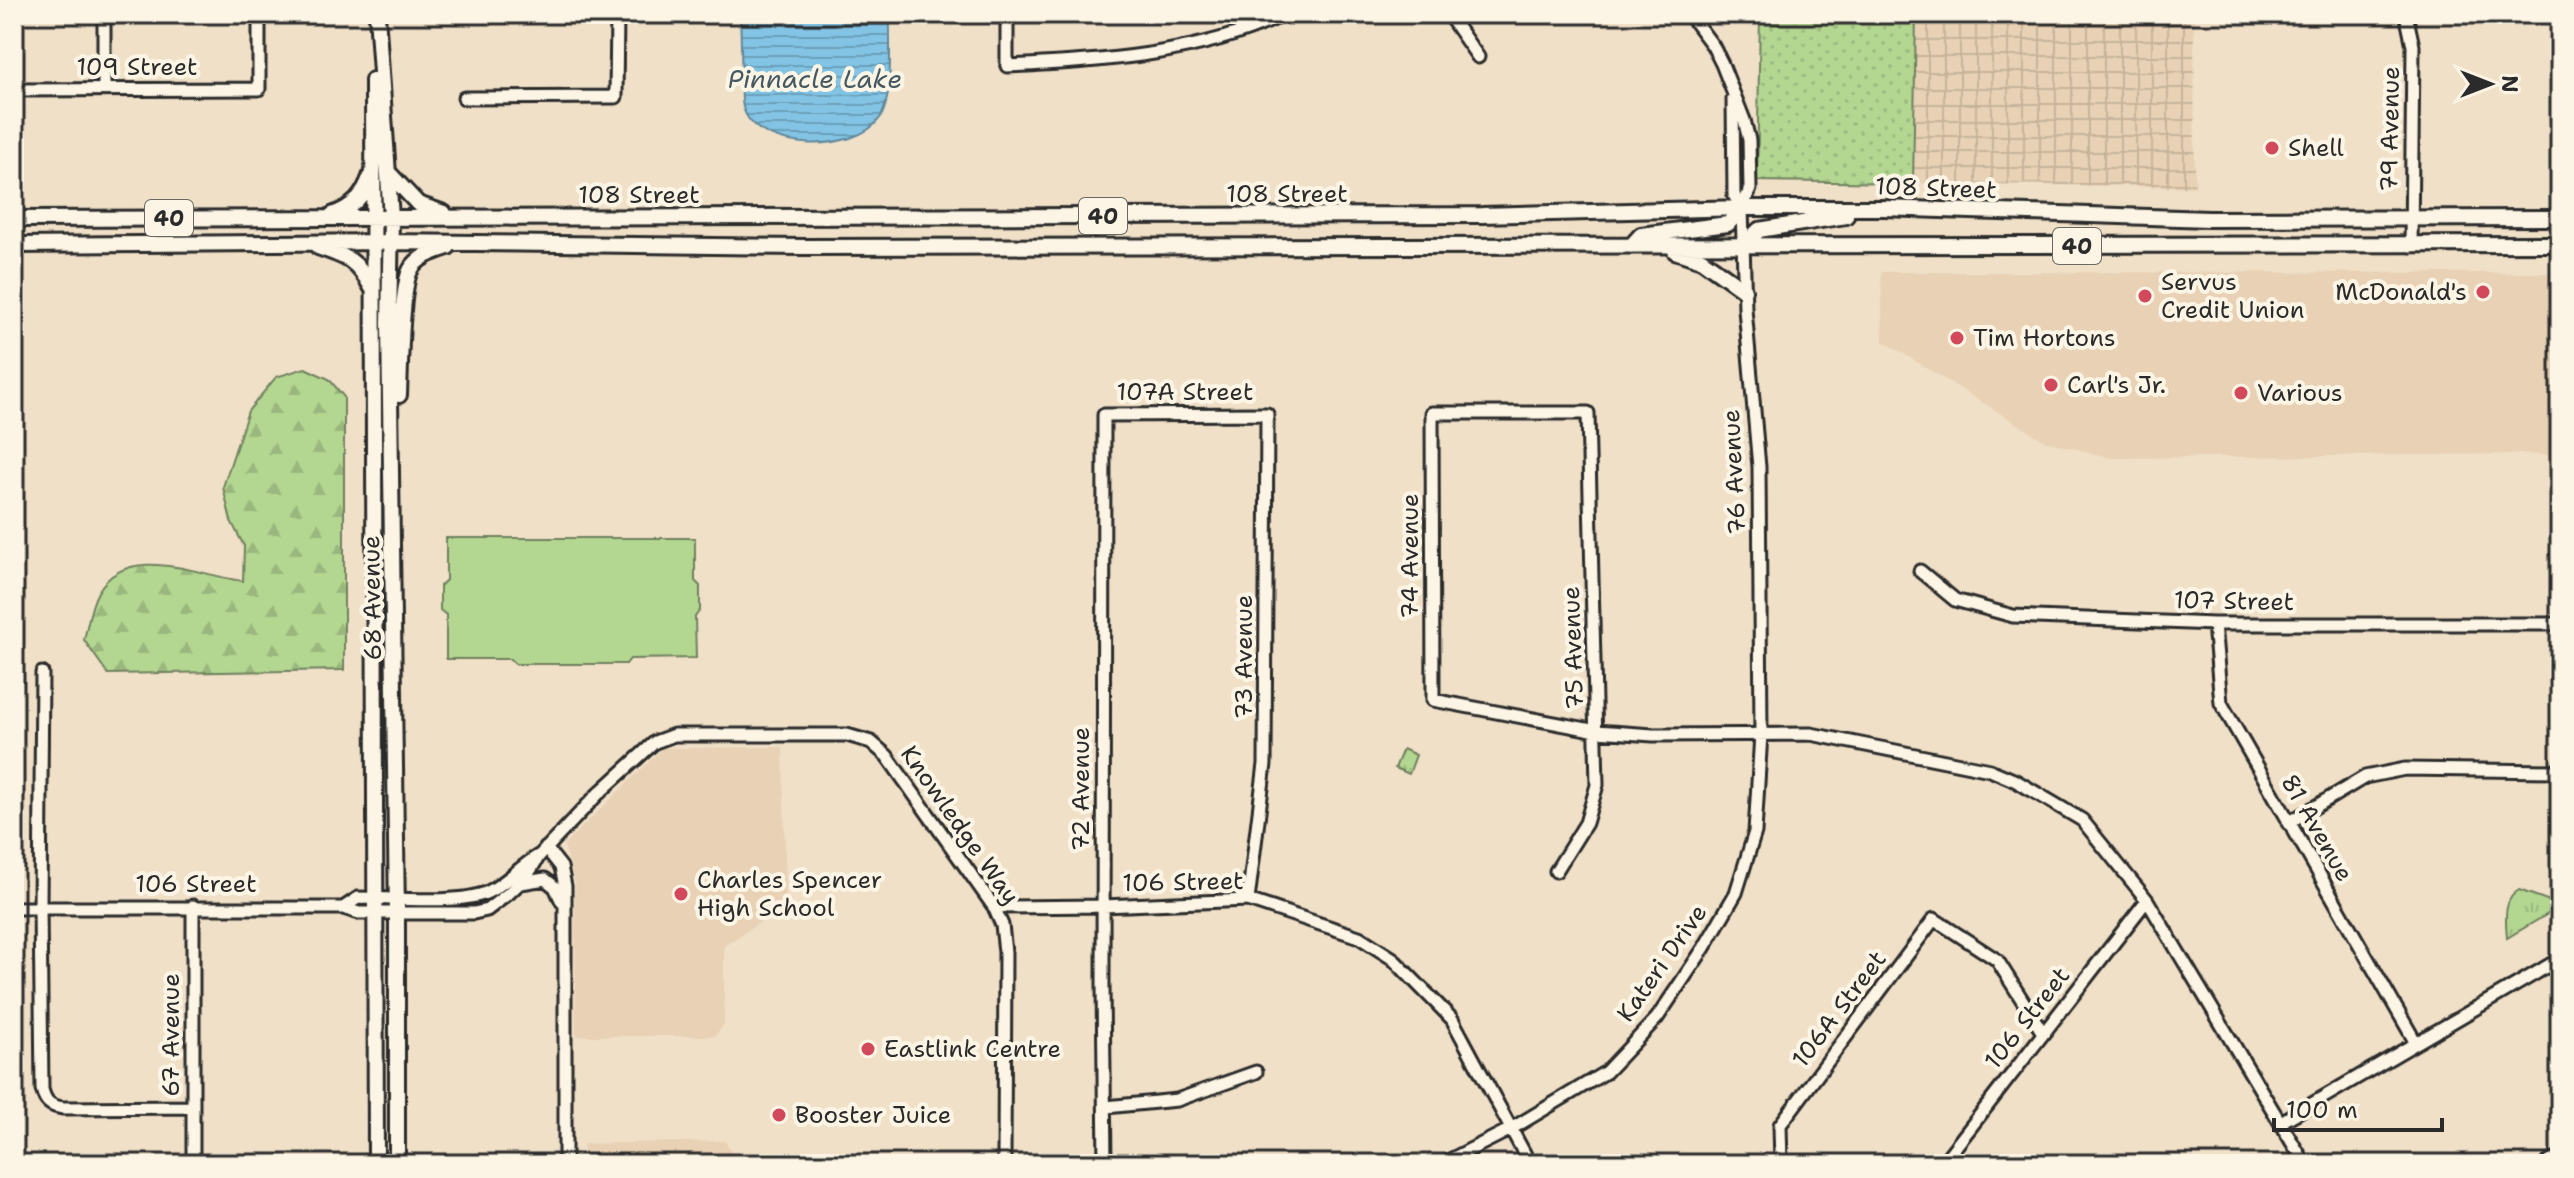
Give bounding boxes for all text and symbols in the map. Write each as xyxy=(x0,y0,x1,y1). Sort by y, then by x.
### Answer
north arrow xyxy=(2450,44,2530,124)
street label: 109 Street xyxy=(76,51,198,83)
water label: Pinnacle Lake xyxy=(728,61,902,96)
street label: 79 Avenue xyxy=(2373,66,2407,192)
text: N xyxy=(2495,75,2524,93)
place label: Shell xyxy=(2288,132,2345,164)
marker: Shell xyxy=(2263,139,2281,157)
street label: 108 Street xyxy=(1875,170,1997,206)
street label: 108 Street xyxy=(1226,178,1348,210)
street label: 108 Street xyxy=(578,179,700,211)
road number: 40 xyxy=(1079,198,1127,234)
road number: 40 xyxy=(145,200,193,236)
road number: 40 xyxy=(2053,228,2101,264)
place label: Servus Credit Union xyxy=(2161,266,2304,326)
place label: McDonald's xyxy=(2335,276,2467,308)
marker: McDonald's xyxy=(2474,283,2492,301)
marker: Servus Credit Union xyxy=(2136,287,2154,305)
place label: Tim Hortons xyxy=(1973,322,2116,354)
marker: Tim Hortons xyxy=(1948,329,1966,347)
place label: Carl's Jr. xyxy=(2067,369,2166,401)
street label: 107A Street xyxy=(1117,376,1253,408)
marker: Carl's Jr. xyxy=(2042,376,2060,394)
place label: Various xyxy=(2257,377,2343,409)
marker: Various xyxy=(2232,384,2250,402)
street label: 76 Avenue xyxy=(1715,409,1753,535)
street label: 74 Avenue xyxy=(1394,493,1426,619)
street label: 68 Avenue xyxy=(355,535,389,661)
street label: 107 Street xyxy=(2174,584,2294,618)
street label: 75 Avenue xyxy=(1555,586,1591,710)
street label: 73 Avenue xyxy=(1228,595,1260,719)
street label: 72 Avenue xyxy=(1065,727,1097,851)
street label: Knowledge Way xyxy=(893,739,1027,911)
street label: 81 Avenue xyxy=(2273,769,2361,887)
place label: Charles Spencer High School xyxy=(697,864,882,924)
street label: 106 Street xyxy=(1122,865,1244,899)
street label: 106 Street xyxy=(135,868,257,900)
marker: Charles Spencer High School xyxy=(672,885,690,903)
street label: Kateri Drive xyxy=(1610,898,1714,1028)
street label: 106A Street xyxy=(1785,944,1893,1074)
street label: 106 Street xyxy=(1977,960,2077,1076)
street label: 67 Avenue xyxy=(155,973,187,1097)
place label: Eastlink Centre xyxy=(884,1033,1061,1065)
marker: Eastlink Centre xyxy=(859,1040,877,1058)
scale bar xyxy=(2274,1082,2442,1132)
text: 100 m xyxy=(2286,1094,2358,1126)
place label: Booster Juice xyxy=(795,1099,951,1131)
marker: Booster Juice xyxy=(770,1106,788,1124)

